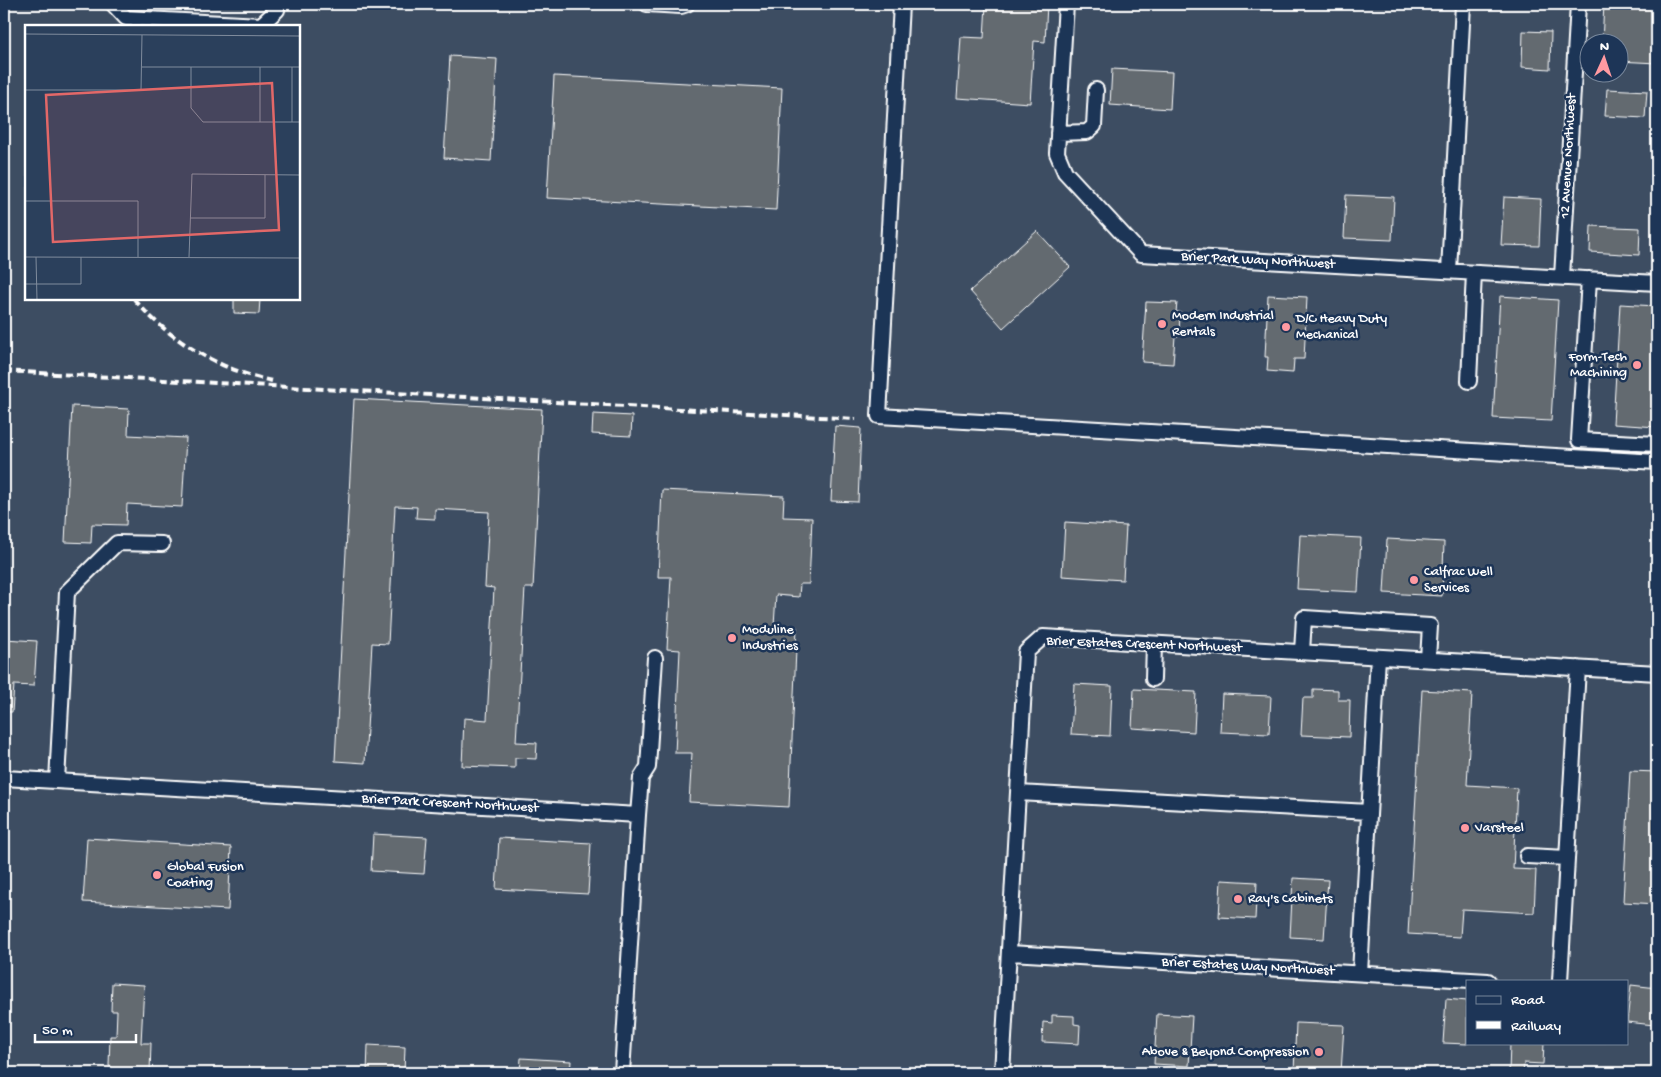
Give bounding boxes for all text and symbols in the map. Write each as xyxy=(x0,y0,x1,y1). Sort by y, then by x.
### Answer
inset map xyxy=(25,25,300,300)
north arrow xyxy=(1578,32,1628,82)
text: N xyxy=(1600,39,1610,56)
street label: 12 Avenue Northwest xyxy=(1557,92,1581,220)
street label: Brier Park Way Northwest xyxy=(1180,248,1337,274)
place label: Modern Industrial Rentals xyxy=(1172,308,1274,341)
place label: D/C Heavy Duty Mechanical xyxy=(1295,311,1387,344)
marker: Modern Industrial Rentals xyxy=(1156,318,1168,330)
marker: D/C Heavy Duty Mechanical xyxy=(1280,321,1292,333)
place label: Form-Tech Machining xyxy=(1567,349,1627,382)
marker: Form-Tech Machining xyxy=(1631,359,1643,371)
place label: Calfrac Well Services xyxy=(1424,564,1493,597)
marker: Calfrac Well Services xyxy=(1408,574,1420,586)
place label: Moduline Industries xyxy=(742,622,799,655)
marker: Moduline Industries xyxy=(726,632,738,644)
street label: Brier Estates Crescent Northwest xyxy=(1045,633,1243,657)
street label: Brier Park Crescent Northwest xyxy=(360,791,540,817)
place label: Varsteel xyxy=(1474,820,1524,837)
marker: Varsteel xyxy=(1459,822,1471,834)
place label: Global Fusion Coating xyxy=(167,859,244,892)
marker: Global Fusion Coating xyxy=(151,869,163,881)
place label: Ray's Cabinets xyxy=(1248,891,1333,908)
marker: Ray's Cabinets xyxy=(1232,893,1244,905)
street label: Brier Estates Way Northwest xyxy=(1160,954,1336,980)
legend xyxy=(1466,980,1628,1044)
text: Road xyxy=(1511,992,1545,1010)
scale bar xyxy=(35,1012,136,1044)
text: Railway xyxy=(1511,1018,1562,1036)
text: 50 m xyxy=(42,1022,73,1040)
place label: Above & Beyond Compression xyxy=(1142,1044,1309,1061)
marker: Above & Beyond Compression xyxy=(1313,1046,1325,1058)

